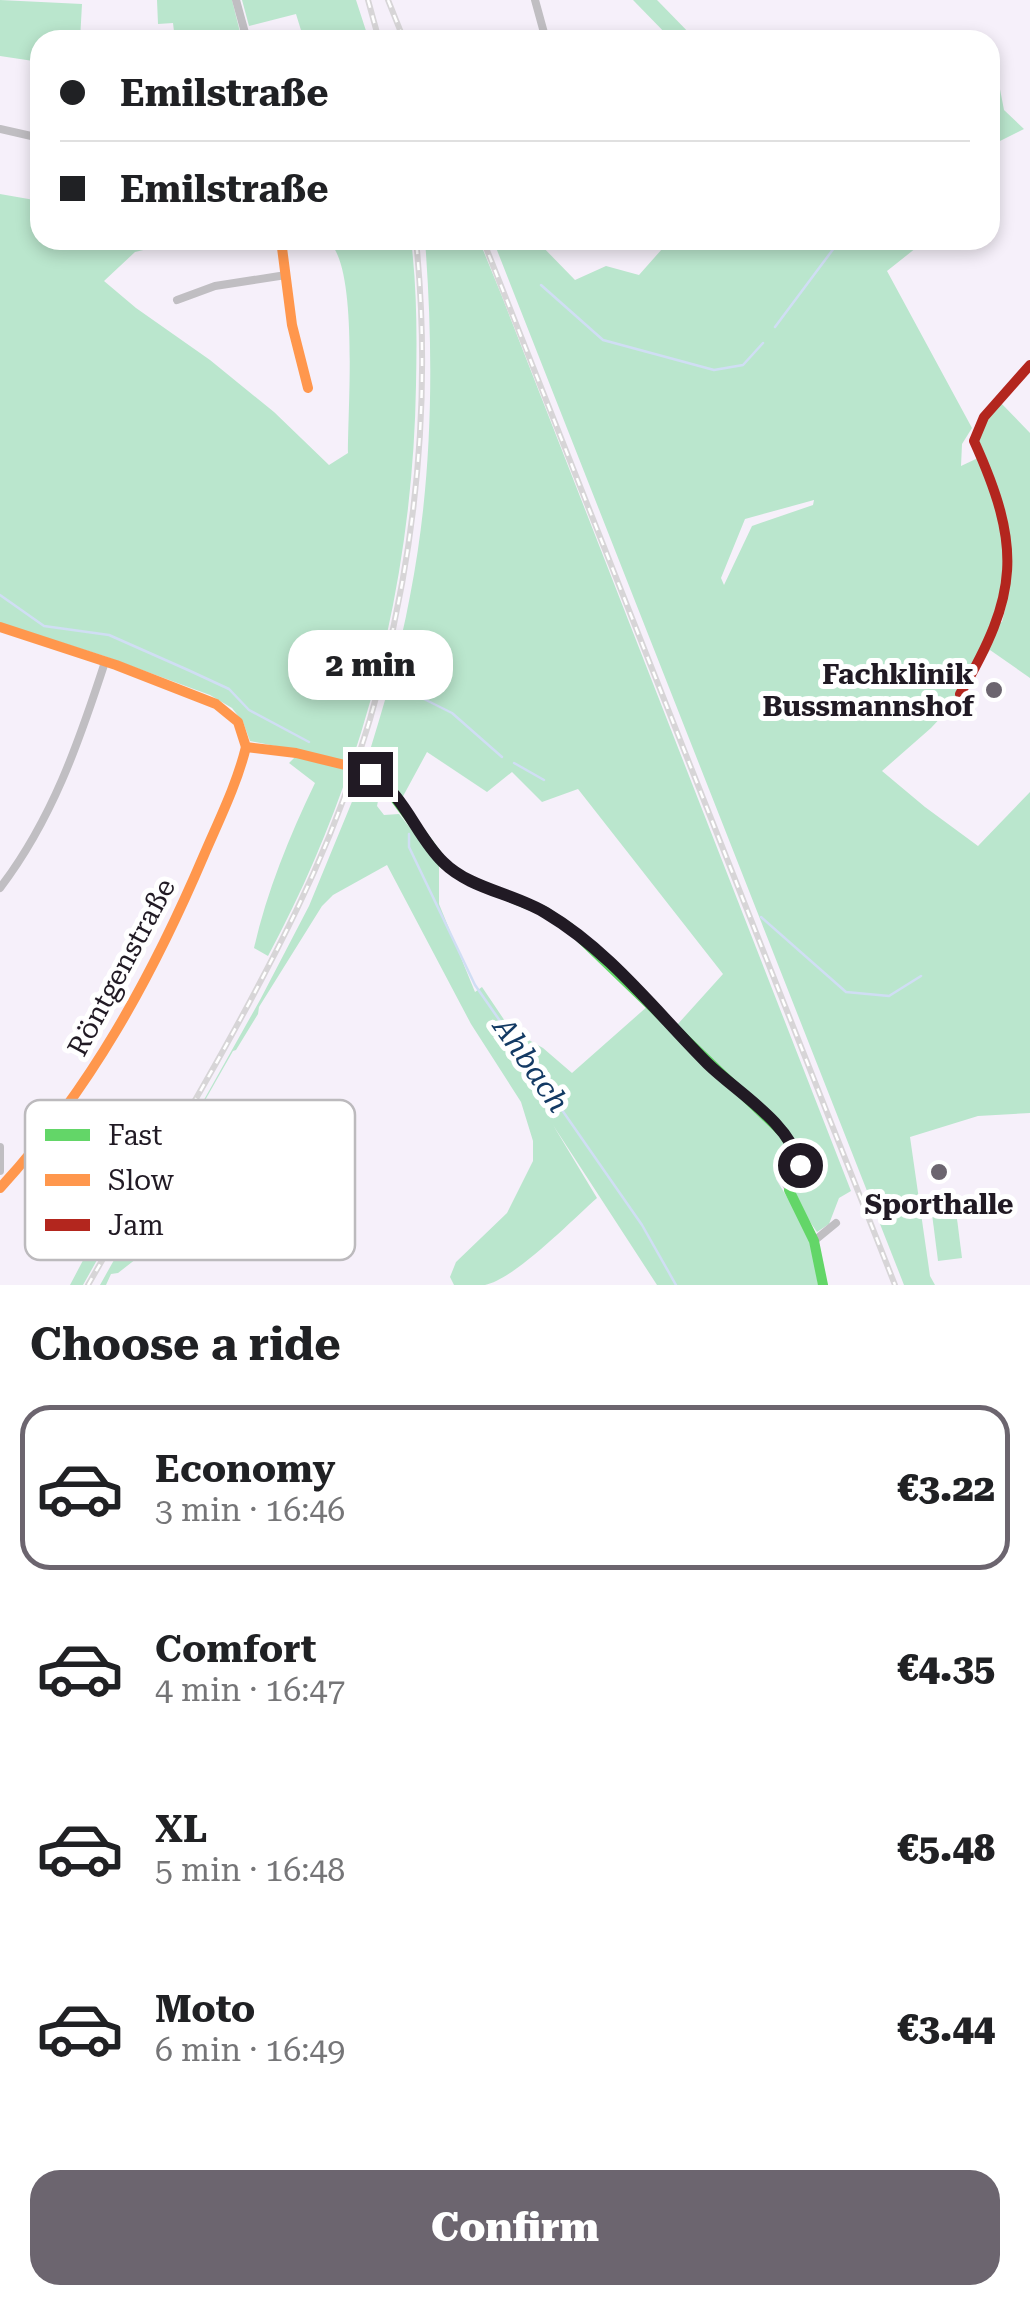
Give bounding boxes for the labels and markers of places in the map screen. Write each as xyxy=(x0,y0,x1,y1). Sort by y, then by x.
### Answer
place label: Fachklinik Bussmannshof xyxy=(763,658,975,723)
marker: Fachklinik Bussmannshof xyxy=(983,679,1005,701)
marker: Sporthalle xyxy=(928,1161,950,1183)
place label: Sporthalle xyxy=(864,1188,1014,1221)

